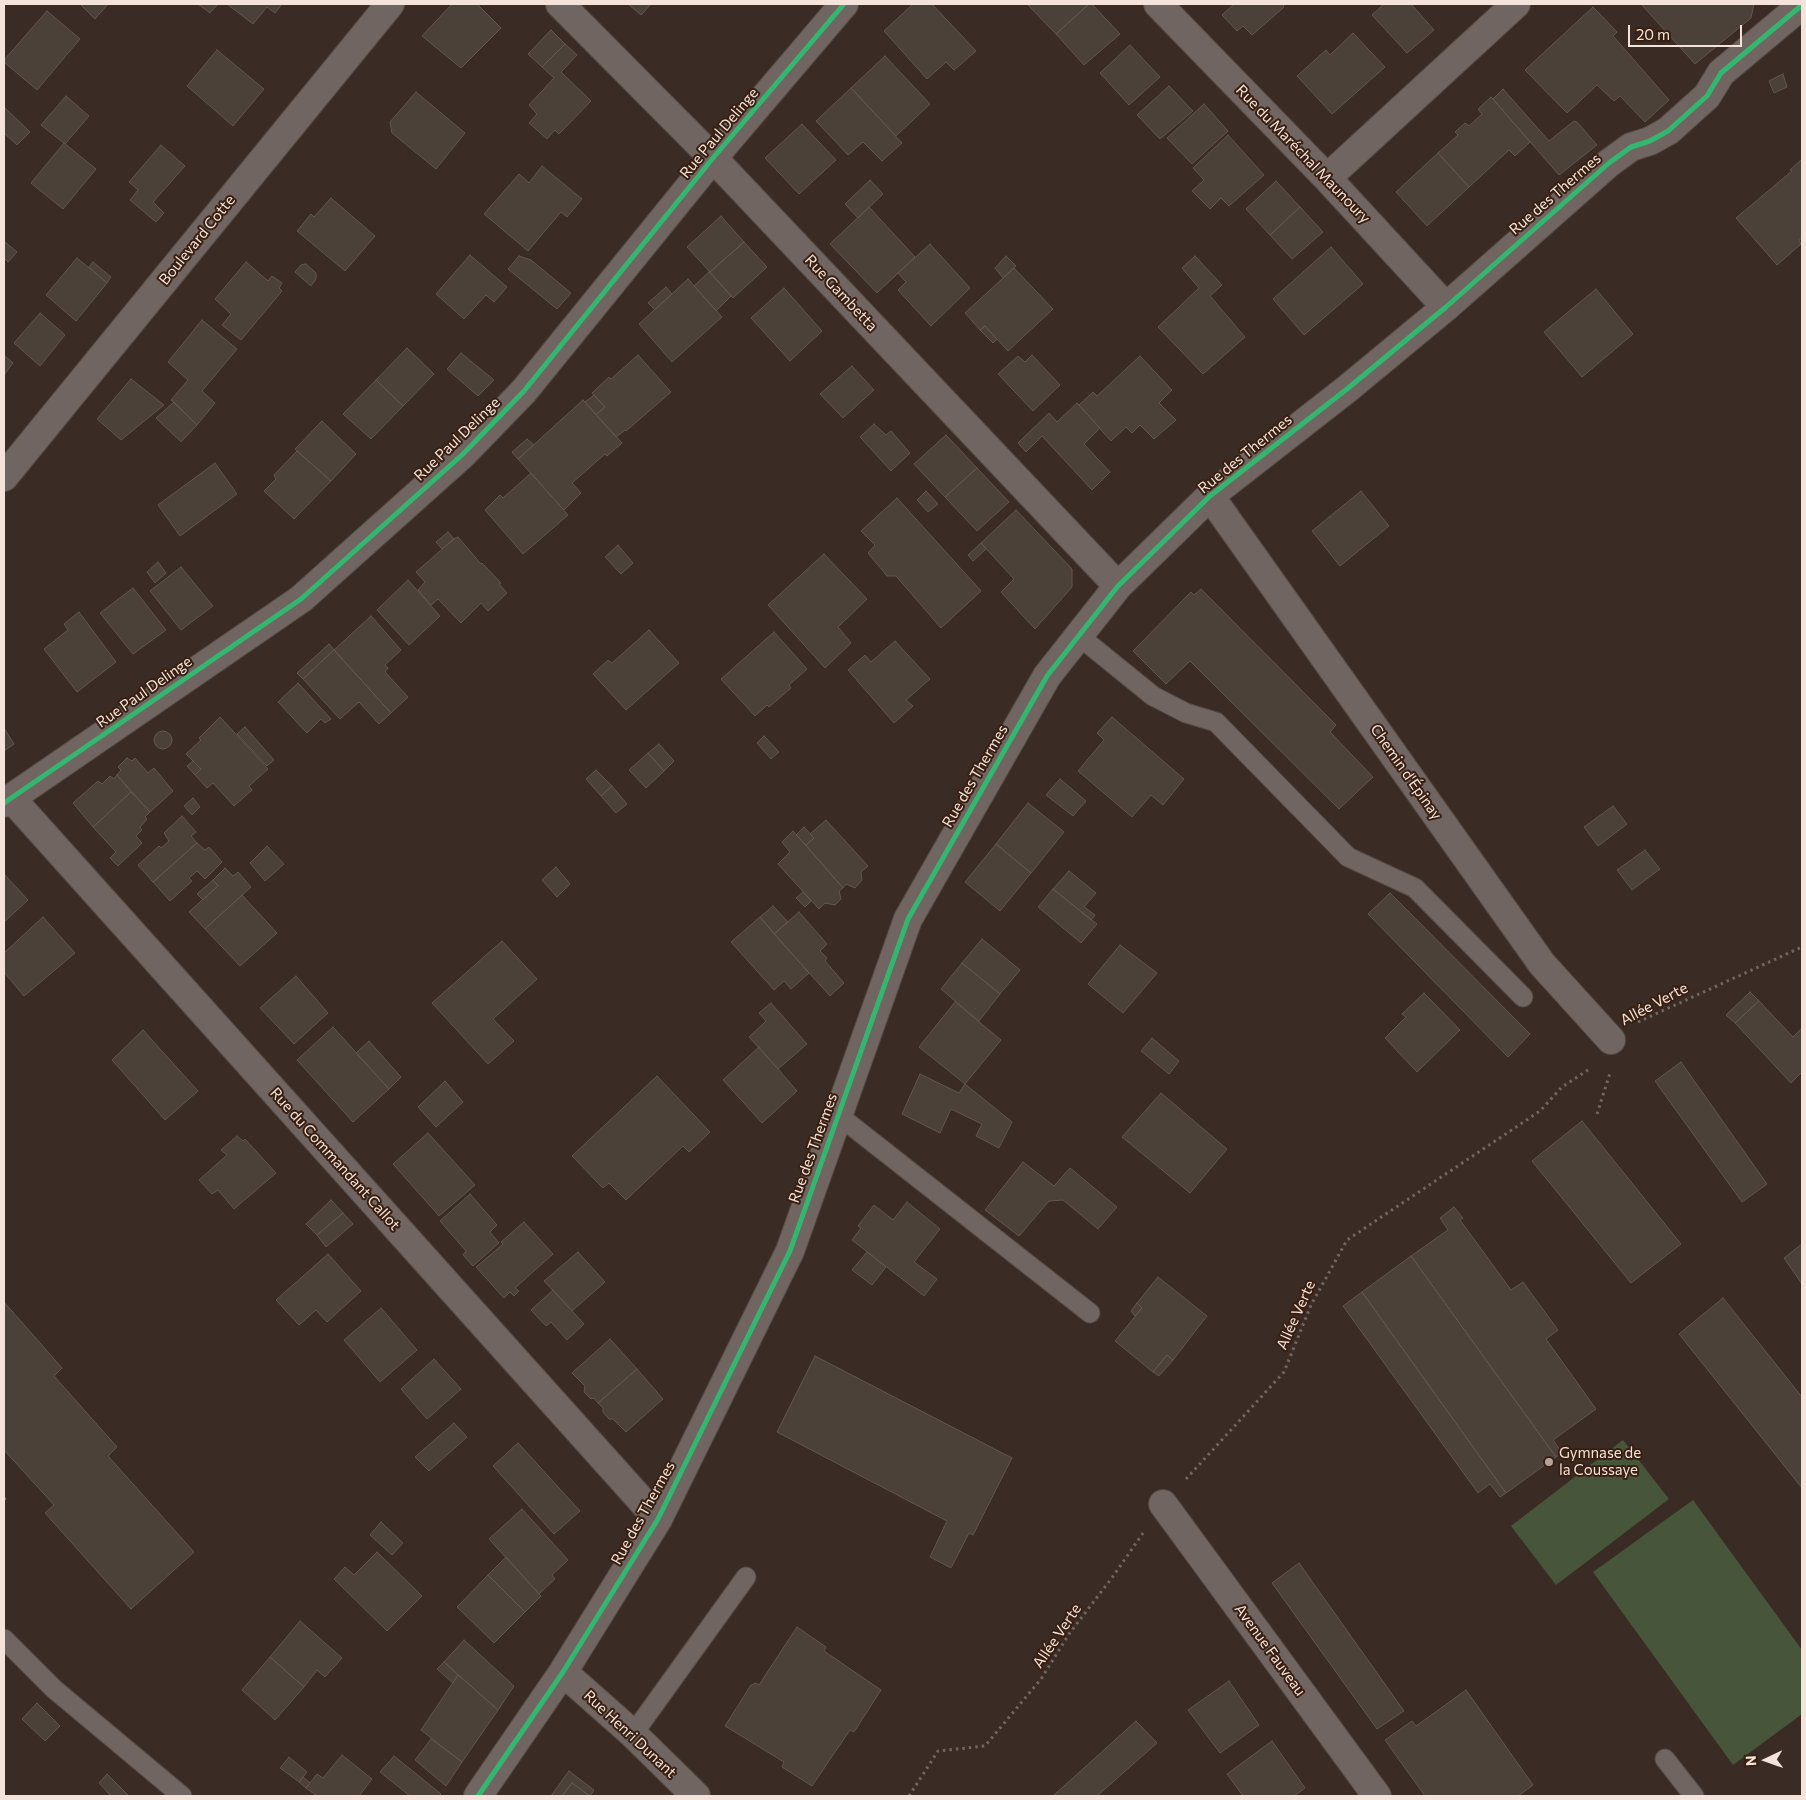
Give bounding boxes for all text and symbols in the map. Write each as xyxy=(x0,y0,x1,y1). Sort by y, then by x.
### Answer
scale bar xyxy=(1631,15,1745,47)
text: 20 m xyxy=(1636,25,1670,43)
street label: Rue du Maréchal Maunoury xyxy=(1232,81,1374,227)
street label: Rue Paul Delinge xyxy=(676,84,762,182)
street label: Rue des Thermes xyxy=(1506,149,1604,239)
street label: Boulevard Cotte xyxy=(155,191,239,289)
street label: Rue Gambetta xyxy=(801,251,881,335)
street label: Rue Paul Delinge xyxy=(410,393,504,485)
street label: Rue des Thermes xyxy=(1195,411,1295,497)
street label: Rue Paul Delinge xyxy=(93,652,195,732)
street label: Chemin d'Épinay xyxy=(1366,721,1446,823)
street label: Rue des Thermes xyxy=(938,722,1012,830)
street label: Allée Verte xyxy=(1617,979,1691,1029)
street label: Rue du Commandant Callot xyxy=(266,1084,404,1234)
street label: Rue des Thermes xyxy=(785,1091,841,1205)
street label: Allée Verte xyxy=(1273,1278,1319,1352)
place label: Gymnase de la Coussaye xyxy=(1559,1444,1641,1479)
marker: Gymnase de la Coussaye xyxy=(1543,1456,1555,1468)
street label: Rue des Thermes xyxy=(607,1458,679,1568)
street label: Allée Verte xyxy=(1029,1600,1085,1672)
street label: Avenue Fauveau xyxy=(1231,1601,1309,1699)
street label: Rue Henri Dunant xyxy=(580,1686,680,1782)
north arrow xyxy=(1741,1735,1791,1785)
text: N xyxy=(1742,1755,1759,1766)

